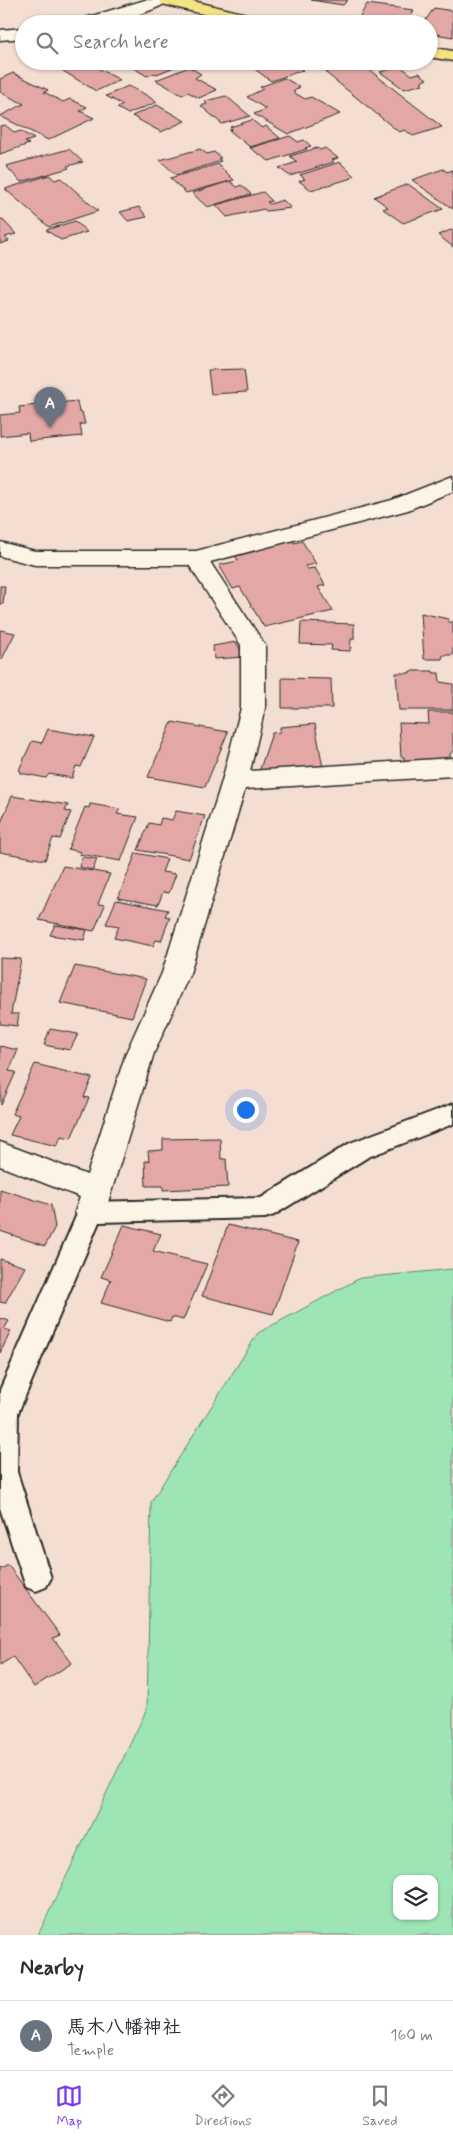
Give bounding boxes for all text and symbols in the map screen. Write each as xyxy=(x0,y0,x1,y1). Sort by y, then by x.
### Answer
search box xyxy=(15,15,438,70)
icon: search xyxy=(33,29,61,57)
text: Search here xyxy=(73,30,169,55)
pin: A xyxy=(34,387,66,428)
your location xyxy=(233,1097,259,1123)
map controls xyxy=(393,1875,438,1920)
button: layers xyxy=(393,1875,438,1920)
text: Nearby xyxy=(20,1954,84,1982)
text: 馬木八幡神社 xyxy=(67,2015,181,2040)
text: A xyxy=(31,2025,41,2046)
text: 160 m xyxy=(390,2025,433,2046)
text: Temple xyxy=(67,2040,114,2061)
tab: Map xyxy=(55,2082,83,2130)
tab: Directions xyxy=(194,2082,252,2130)
tab: Saved xyxy=(362,2082,398,2130)

